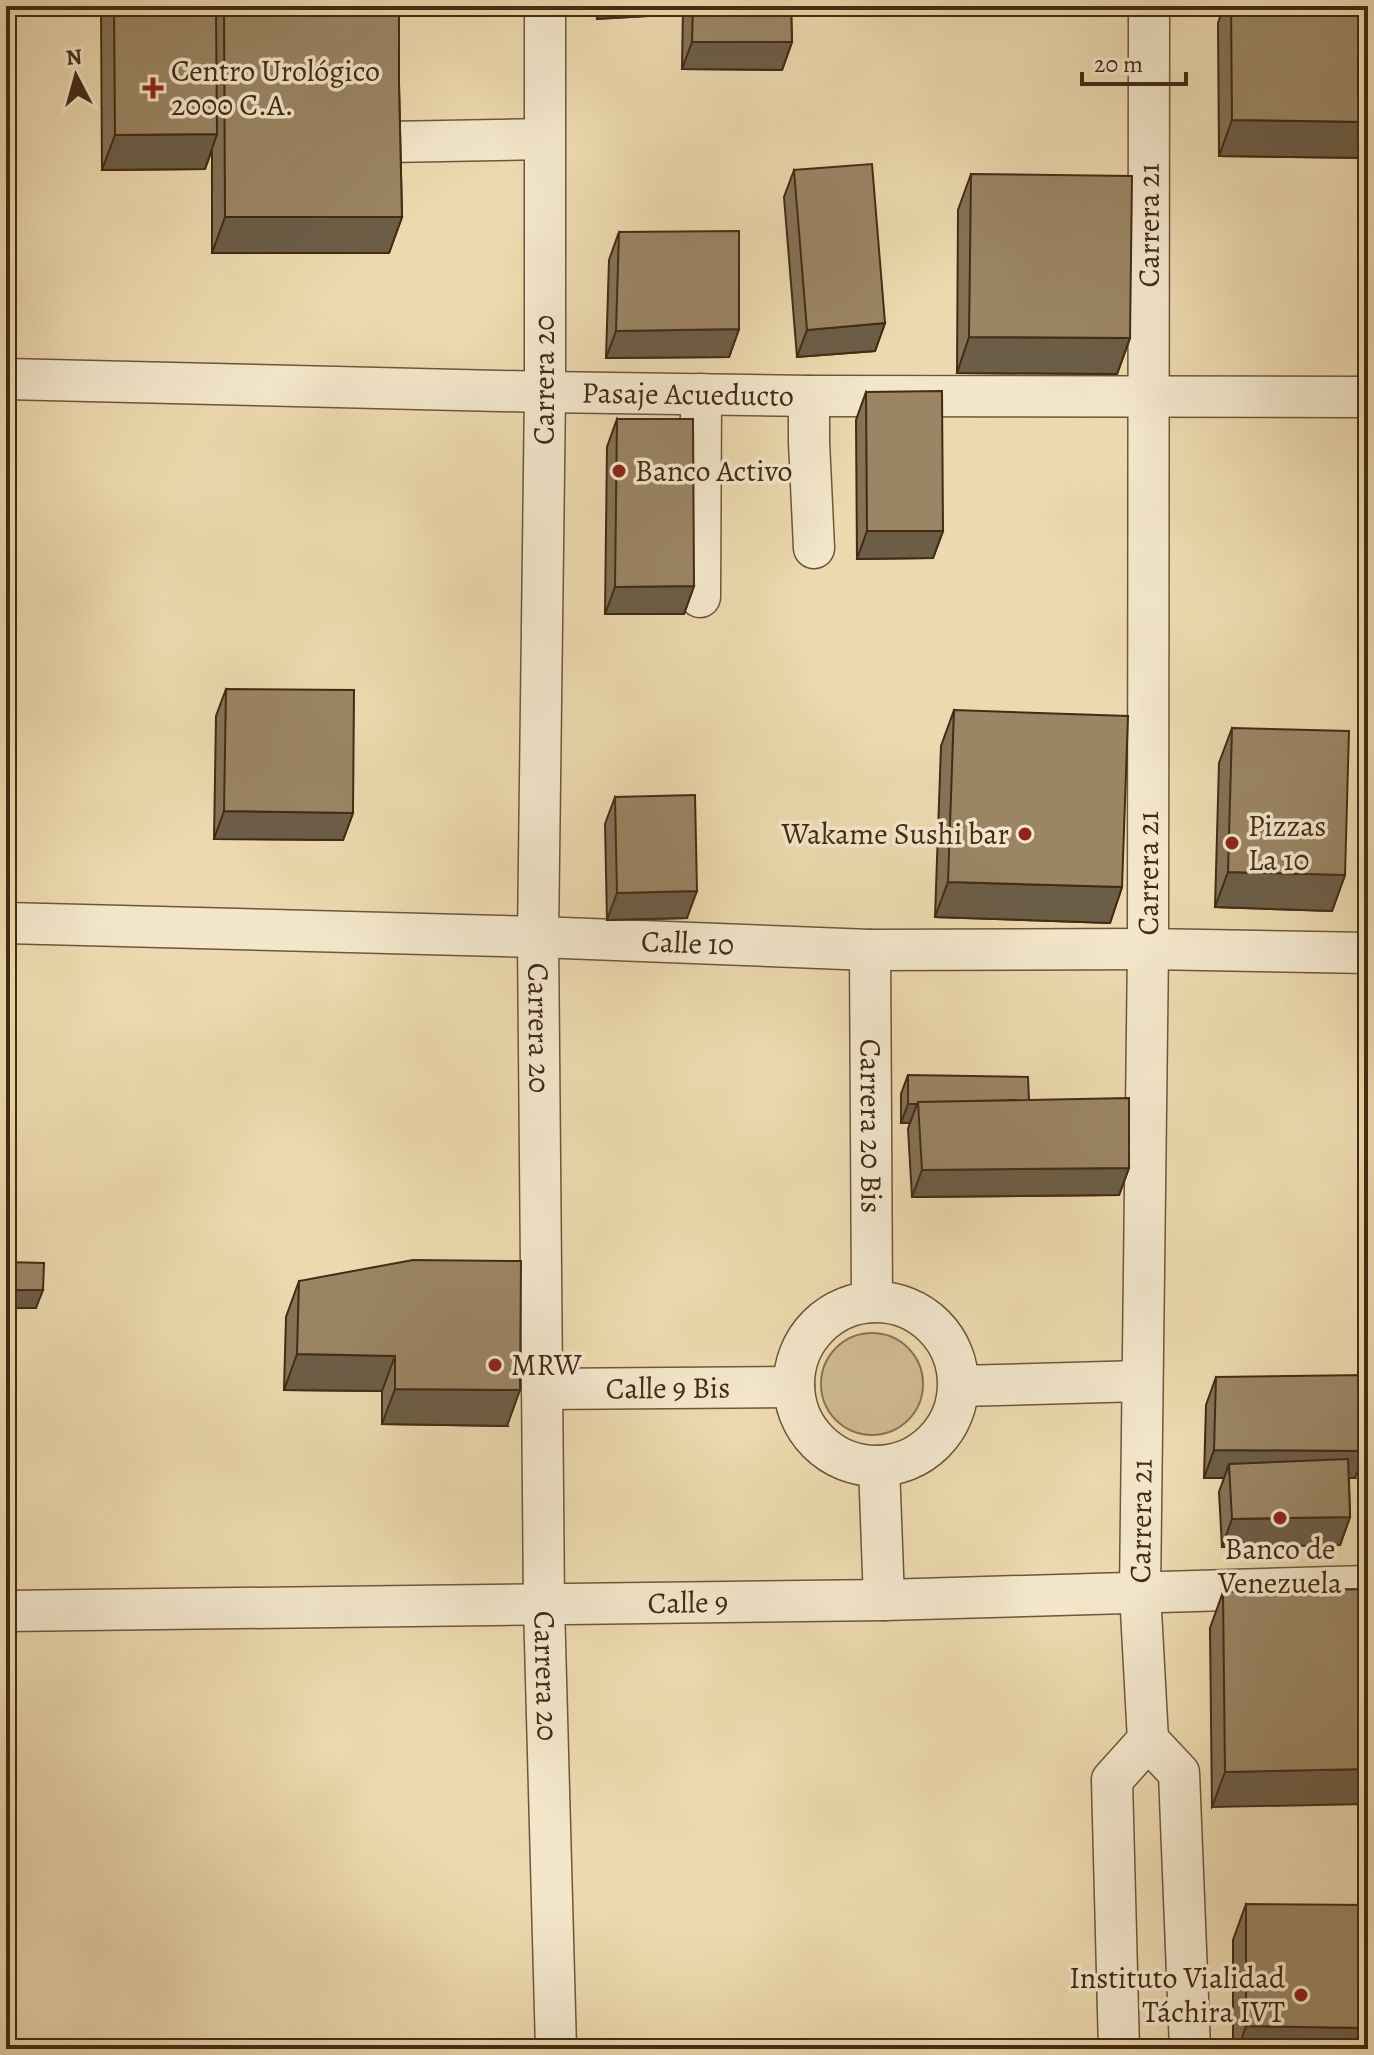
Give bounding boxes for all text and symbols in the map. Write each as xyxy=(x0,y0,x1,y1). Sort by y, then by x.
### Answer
north arrow xyxy=(36,36,116,116)
scale bar xyxy=(1082,36,1186,86)
text: N xyxy=(64,41,84,73)
text: 20 m xyxy=(1094,48,1143,80)
place label: Centro Urológico 2000 C.A. xyxy=(171,51,380,125)
marker: Centro Urológico 2000 C.A. xyxy=(142,77,164,99)
street label: Carrera 21 xyxy=(1129,163,1169,287)
street label: Carrera 20 xyxy=(524,315,564,445)
street label: Pasaje Acueducto xyxy=(581,373,794,416)
place label: Banco Activo xyxy=(635,451,792,491)
marker: Banco Activo xyxy=(610,462,628,480)
place label: Pizzas La 10 xyxy=(1248,806,1326,880)
street label: Carrera 21 xyxy=(1128,811,1168,935)
place label: Wakame Sushi bar xyxy=(781,814,1009,854)
marker: Wakame Sushi bar xyxy=(1016,825,1034,843)
marker: Pizzas La 10 xyxy=(1223,834,1241,852)
street label: Calle 10 xyxy=(640,921,735,965)
street label: Carrera 20 xyxy=(518,963,559,1093)
street label: Carrera 20 Bis xyxy=(851,1039,891,1213)
place label: MRW xyxy=(511,1345,582,1385)
marker: MRW xyxy=(486,1356,504,1374)
street label: Calle 9 Bis xyxy=(606,1368,730,1408)
street label: Carrera 21 xyxy=(1120,1459,1162,1584)
marker: Banco de Venezuela xyxy=(1271,1509,1289,1527)
place label: Banco de Venezuela xyxy=(1217,1529,1342,1603)
street label: Calle 9 xyxy=(647,1582,728,1623)
street label: Carrera 20 xyxy=(524,1610,568,1742)
place label: Instituto Vialidad Táchira IVT xyxy=(1069,1958,1286,2032)
marker: Instituto Vialidad Táchira IVT xyxy=(1292,1986,1310,2004)

